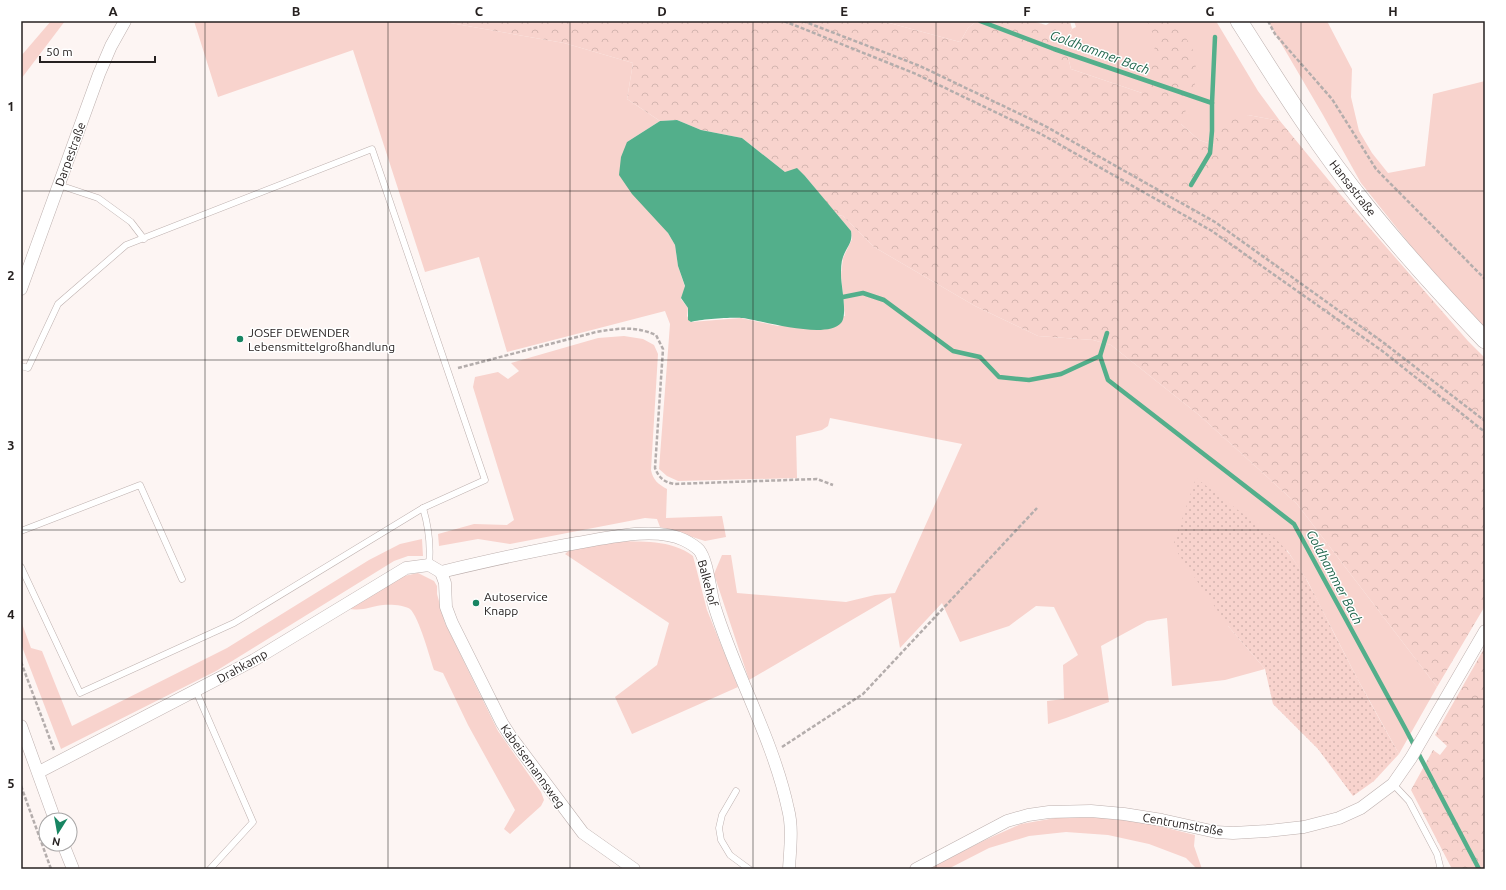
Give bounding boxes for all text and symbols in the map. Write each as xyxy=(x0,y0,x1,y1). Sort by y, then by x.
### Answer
text: A xyxy=(108,4,118,18)
text: B xyxy=(292,4,301,18)
text: C xyxy=(475,4,484,18)
text: D xyxy=(657,4,667,18)
text: E xyxy=(840,4,848,18)
text: F xyxy=(1023,4,1031,18)
text: G xyxy=(1206,4,1215,18)
text: H xyxy=(1388,4,1398,18)
water label: Goldhammer Bach xyxy=(1048,27,1152,77)
scale bar xyxy=(40,38,155,64)
text: 50 m xyxy=(46,45,73,58)
text: 1 xyxy=(7,99,15,113)
street label: Darpestraße xyxy=(52,120,88,188)
street label: Hansastraße xyxy=(1327,158,1379,218)
text: 2 xyxy=(7,268,15,282)
place label: JOSEF DEWENDER Lebensmittelgroßhandlung xyxy=(248,326,395,353)
marker: JOSEF DEWENDER Lebensmittelgroßhandlung xyxy=(235,334,245,344)
text: 3 xyxy=(7,438,15,452)
water label: Goldhammer Bach xyxy=(1304,527,1366,627)
street label: Balkehof xyxy=(696,558,721,608)
place label: Autoservice Knapp xyxy=(484,590,548,617)
marker: Autoservice Knapp xyxy=(471,598,481,608)
text: 4 xyxy=(7,607,15,621)
street label: Drahkamp xyxy=(215,647,269,685)
street label: Kabeisemannsweg xyxy=(498,722,568,810)
text: 5 xyxy=(7,776,15,790)
street label: Centrumstraße xyxy=(1142,810,1224,838)
north arrow xyxy=(38,812,78,852)
text: N xyxy=(51,835,61,848)

